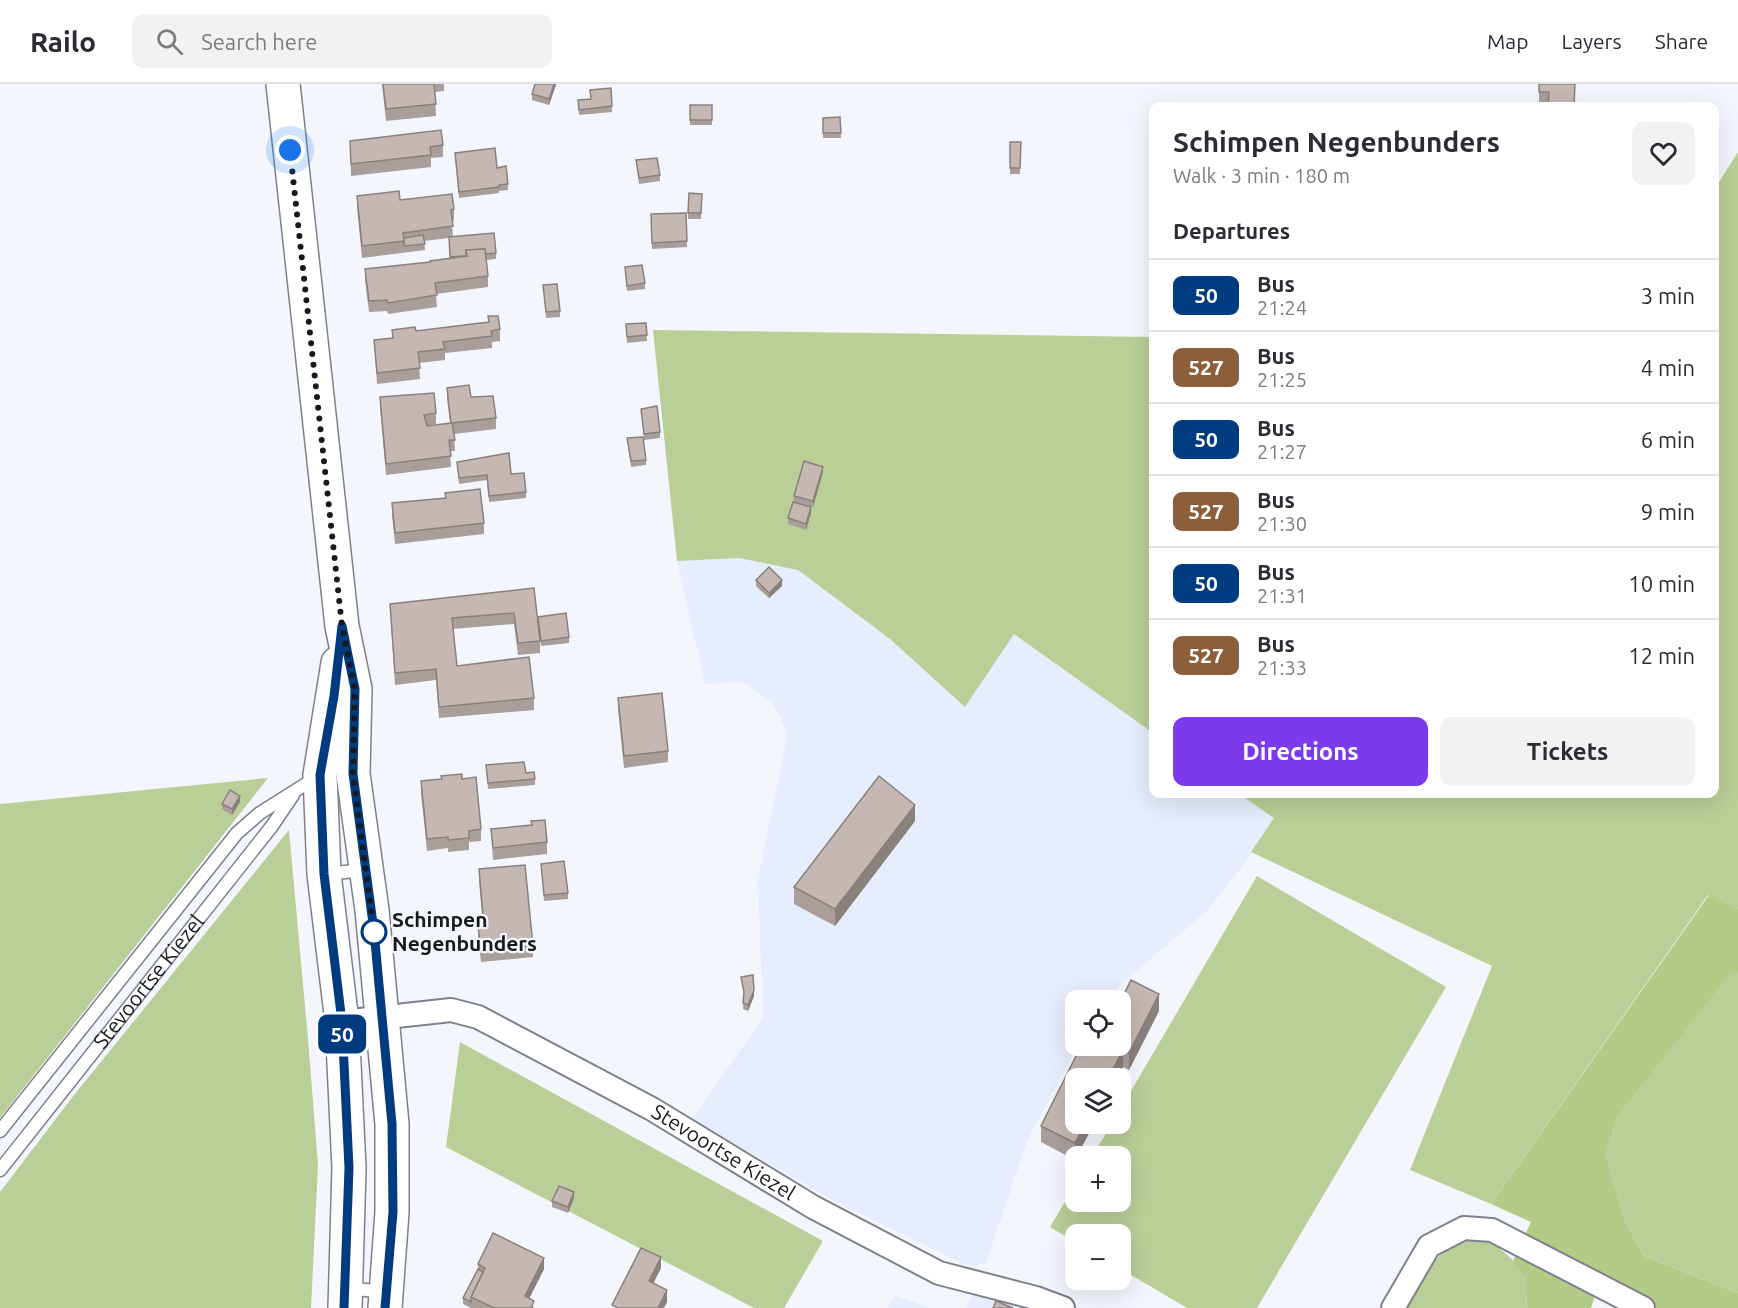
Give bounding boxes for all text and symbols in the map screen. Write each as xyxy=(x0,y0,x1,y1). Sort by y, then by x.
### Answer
search box xyxy=(132,14,552,68)
icon: search xyxy=(153,25,186,58)
text: Railo xyxy=(30,26,96,57)
text: Search here xyxy=(201,29,317,54)
text: Map xyxy=(1487,29,1528,53)
text: Layers xyxy=(1561,29,1622,53)
text: Share xyxy=(1655,29,1708,53)
button: heart xyxy=(1632,122,1695,185)
text: Schimpen Negenbunders xyxy=(1173,126,1500,157)
your location xyxy=(275,135,305,165)
text: Walk · 3 min · 180 m xyxy=(1173,164,1350,187)
text: Departures xyxy=(1173,218,1290,243)
text: Bus xyxy=(1257,271,1295,296)
text: 50 xyxy=(1194,283,1218,307)
text: 3 min xyxy=(1641,283,1695,308)
text: 21:24 xyxy=(1257,296,1307,319)
text: Bus xyxy=(1257,343,1295,368)
text: 527 xyxy=(1188,355,1224,379)
text: 4 min xyxy=(1641,355,1695,380)
text: 21:25 xyxy=(1257,368,1307,391)
text: Bus xyxy=(1257,415,1295,440)
text: 50 xyxy=(1194,427,1218,451)
text: 6 min xyxy=(1641,427,1695,452)
text: 21:27 xyxy=(1257,440,1307,463)
text: Bus xyxy=(1257,487,1295,512)
text: 527 xyxy=(1188,499,1224,523)
text: 9 min xyxy=(1641,499,1695,524)
text: 21:30 xyxy=(1257,512,1307,535)
text: Bus xyxy=(1257,559,1295,584)
text: 50 xyxy=(1194,571,1218,595)
text: 10 min xyxy=(1628,571,1695,596)
text: 21:31 xyxy=(1257,584,1307,607)
text: Bus xyxy=(1257,631,1295,656)
text: 527 xyxy=(1188,643,1224,667)
text: 12 min xyxy=(1628,643,1695,668)
text: 21:33 xyxy=(1257,656,1307,679)
button: Directions xyxy=(1173,717,1428,786)
button: Tickets xyxy=(1440,717,1695,786)
place label: Schimpen Negenbunders xyxy=(392,907,537,955)
street label: Stevoortse Kiezel xyxy=(88,909,208,1053)
marker: Schimpen Negenbunders xyxy=(361,919,387,945)
map controls xyxy=(1065,990,1131,1290)
button: locate xyxy=(1065,990,1131,1056)
line badge: 50 xyxy=(315,1014,369,1054)
text: 50 xyxy=(330,1022,354,1046)
button: layers xyxy=(1065,1068,1131,1134)
street label: Stevoortse Kiezel xyxy=(648,1099,800,1204)
button: + xyxy=(1065,1146,1131,1212)
button: − xyxy=(1065,1224,1131,1290)

